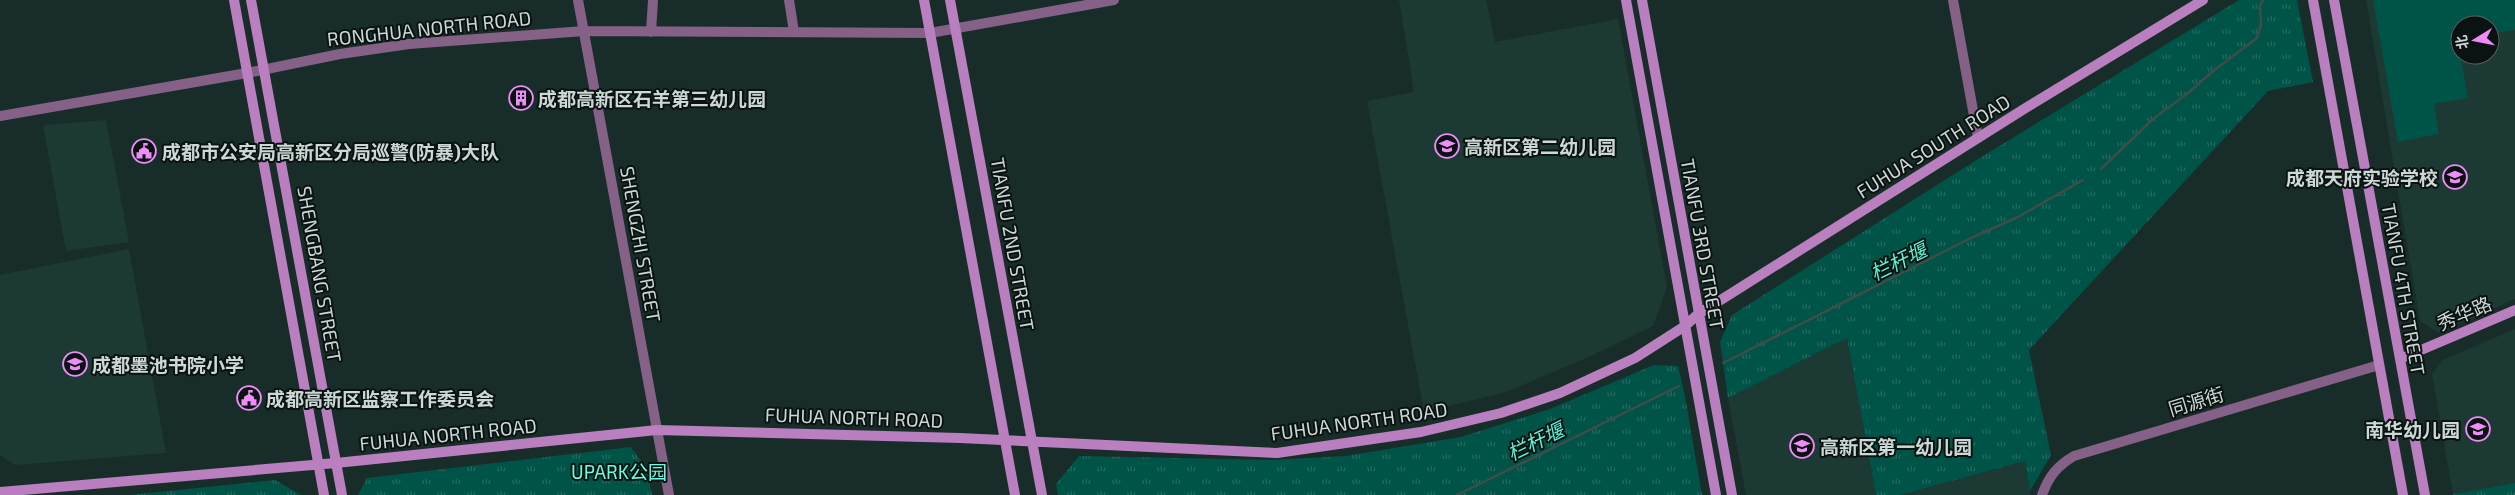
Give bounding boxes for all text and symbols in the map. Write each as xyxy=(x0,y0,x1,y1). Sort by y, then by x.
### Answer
street label: RONGHUA NORTH ROAD xyxy=(326,6,532,50)
north arrow xyxy=(2450,15,2500,65)
text: 北 xyxy=(2452,34,2471,51)
building icon: 成都高新区石羊第三幼儿园 xyxy=(508,85,534,111)
place label: 成都高新区石羊第三幼儿园 xyxy=(538,87,766,110)
street label: FUHUA SOUTH ROAD xyxy=(1852,89,2014,203)
school or university icon: 高新区第二幼儿园 xyxy=(1434,133,1460,159)
place label: 高新区第二幼儿园 xyxy=(1464,135,1616,158)
public building icon: 成都市公安局高新区分局巡警(防暴)大队 xyxy=(131,138,157,164)
place label: 成都市公安局高新区分局巡警(防暴)大队 xyxy=(162,140,499,163)
street label: TIANFU 2ND STREET xyxy=(986,156,1040,332)
street label: TIANFU 3RD STREET xyxy=(1677,157,1729,331)
street label: SHENGZHI STREET xyxy=(616,164,666,324)
school or university icon: 成都天府实验学校 xyxy=(2442,164,2468,190)
place label: 成都天府实验学校 xyxy=(2286,166,2438,189)
street label: SHENGBANG STREET xyxy=(293,184,347,364)
street label: TIANFU 4TH STREET xyxy=(2378,202,2430,376)
water label: 栏杆堰 xyxy=(1866,236,1933,285)
street label: 秀华路 xyxy=(2433,291,2495,335)
school or university icon: 成都墨池书院小学 xyxy=(62,351,88,377)
place label: 成都墨池书院小学 xyxy=(92,353,244,376)
street label: 同源街 xyxy=(2165,382,2227,420)
public building icon: 成都高新区监察工作委员会 xyxy=(236,385,262,411)
place label: 成都高新区监察工作委员会 xyxy=(266,387,494,410)
street label: FUHUA NORTH ROAD xyxy=(1269,397,1449,445)
street label: FUHUA NORTH ROAD xyxy=(765,402,943,432)
street label: FUHUA NORTH ROAD xyxy=(358,413,538,455)
water label: 栏杆堰 xyxy=(1503,416,1570,465)
school or university icon: 南华幼儿园 xyxy=(2465,416,2491,442)
place label: 南华幼儿园 xyxy=(2365,418,2460,441)
school or university icon: 高新区第一幼儿园 xyxy=(1789,433,1815,459)
place label: 高新区第一幼儿园 xyxy=(1820,435,1972,458)
park label: UPARK公园 xyxy=(571,460,667,483)

